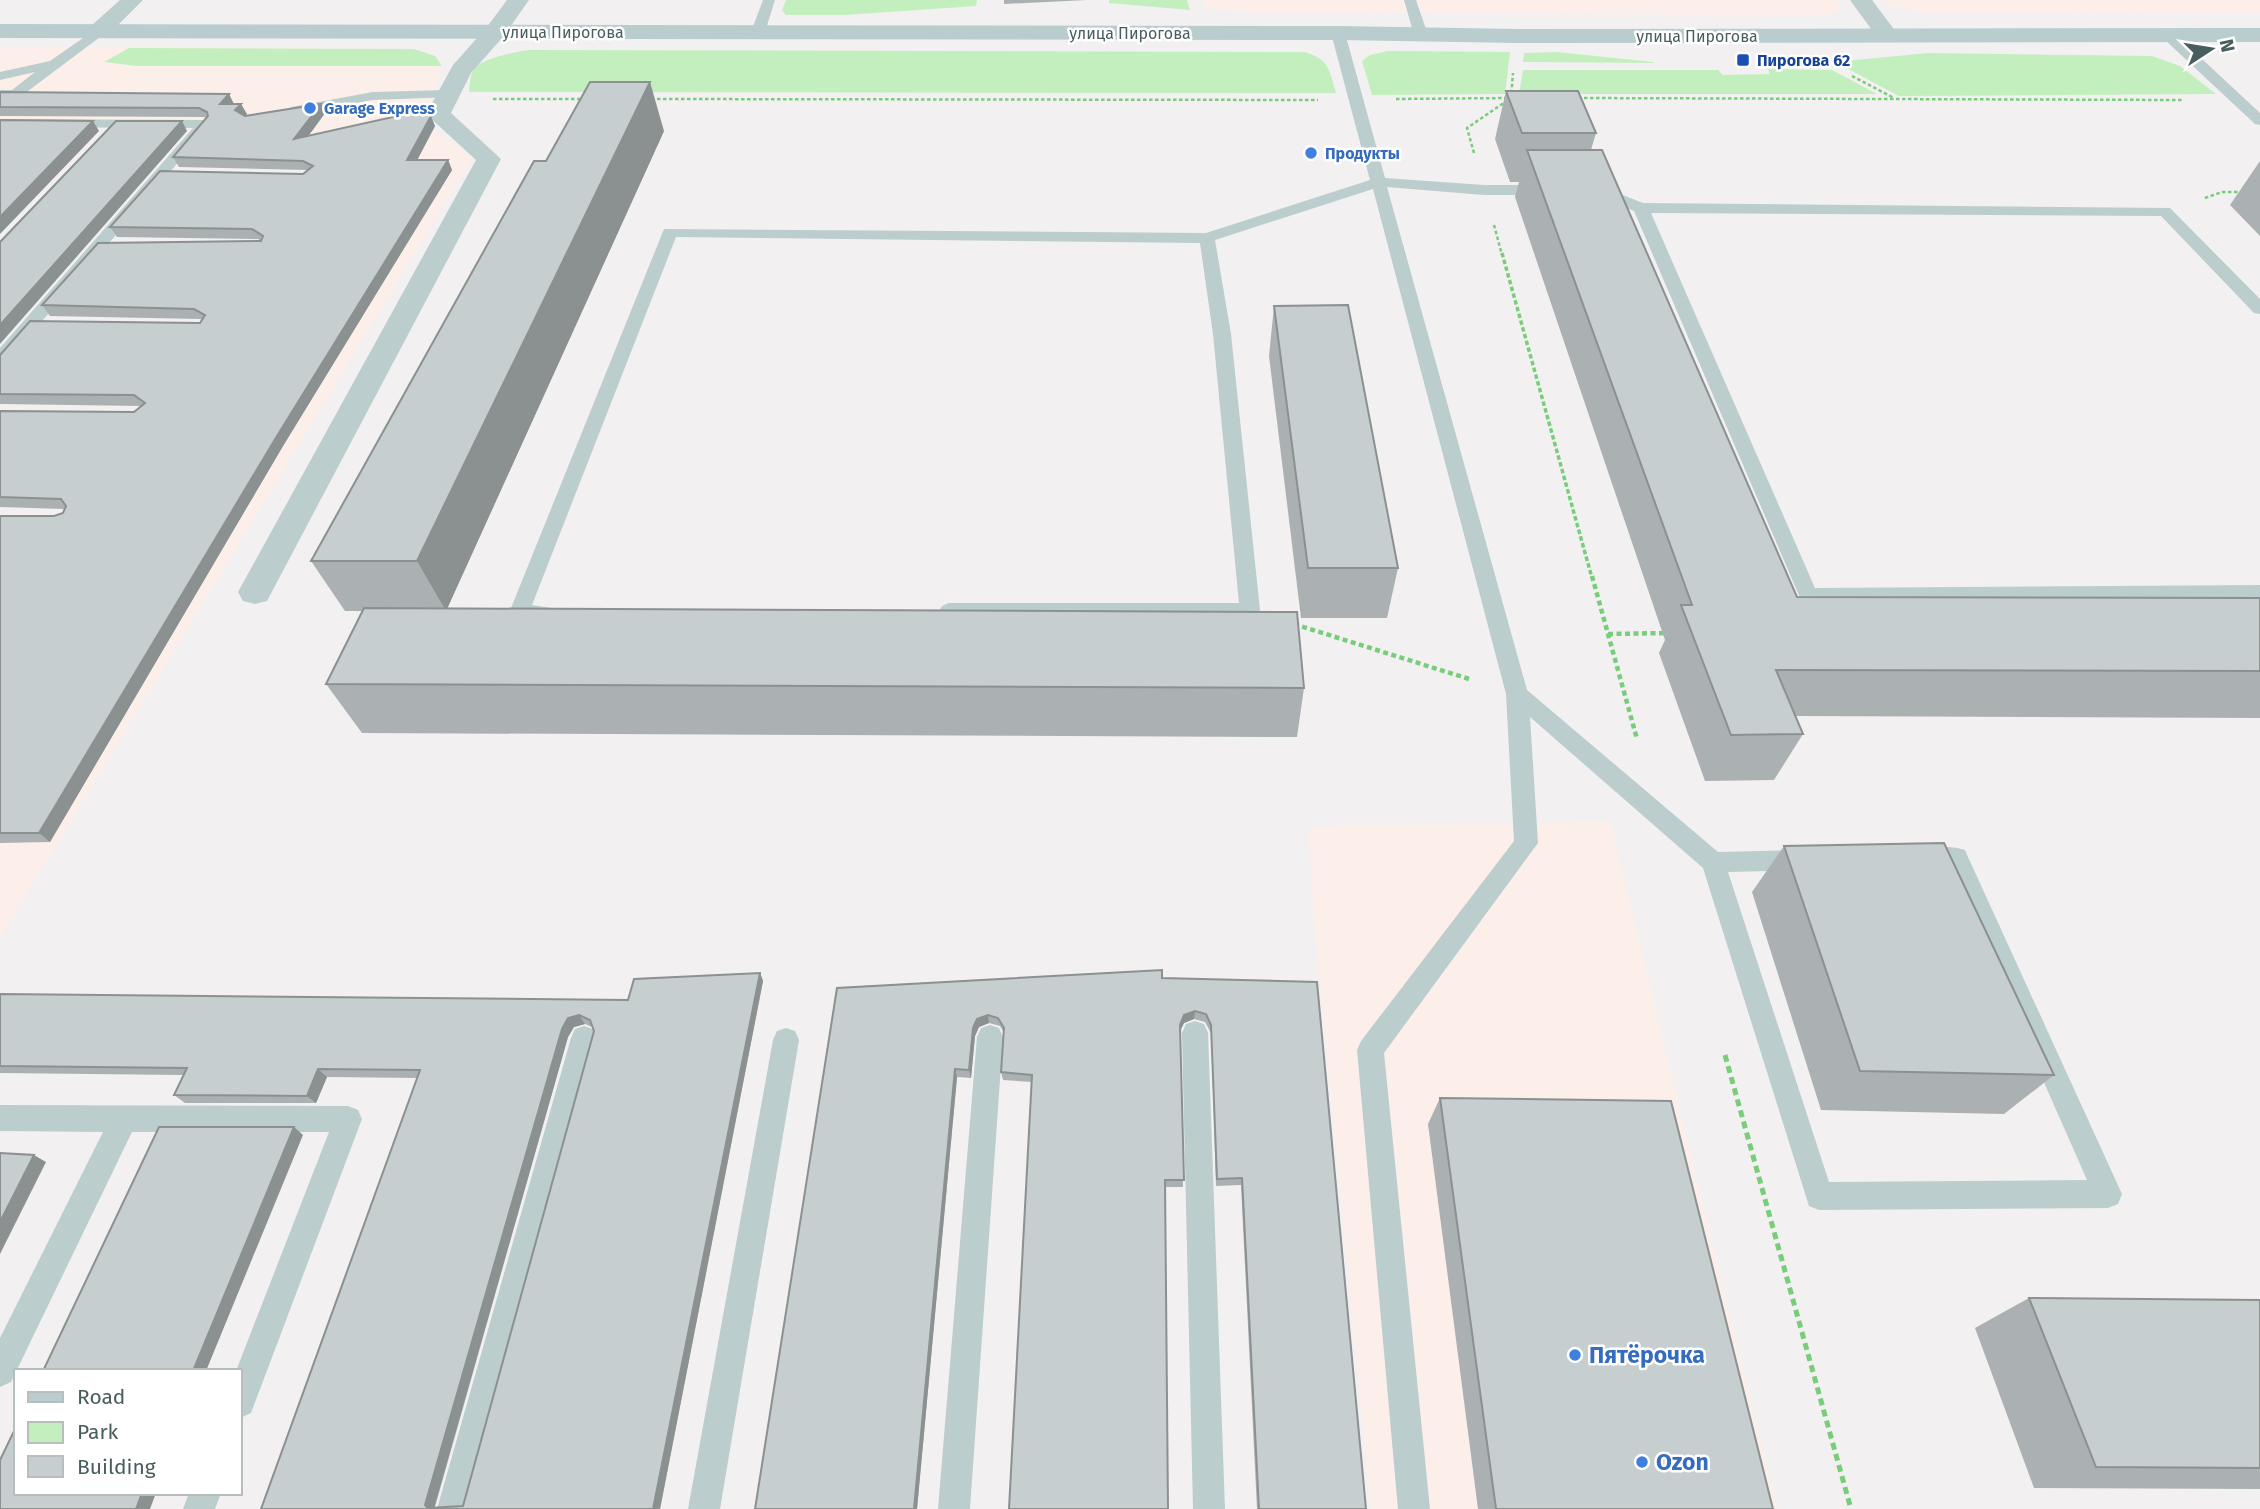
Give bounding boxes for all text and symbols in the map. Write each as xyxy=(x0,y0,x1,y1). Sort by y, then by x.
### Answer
north arrow xyxy=(2176,14,2246,84)
street label: улица Пирогова xyxy=(502,23,624,42)
street label: улица Пирогова xyxy=(1069,24,1191,43)
street label: улица Пирогова xyxy=(1636,27,1758,46)
text: N xyxy=(2215,37,2240,54)
place label: Пирогова 62 xyxy=(1757,51,1850,70)
marker: Пирогова 62 xyxy=(1735,52,1751,68)
place label: Garage Express xyxy=(324,99,435,118)
marker: Garage Express xyxy=(302,100,318,116)
place label: Продукты xyxy=(1325,144,1400,163)
marker: Продукты xyxy=(1303,145,1319,161)
place label: Пятёрочка xyxy=(1589,1341,1705,1369)
marker: Пятёрочка xyxy=(1567,1347,1583,1363)
legend xyxy=(14,1369,242,1495)
text: Road xyxy=(77,1384,125,1410)
text: Park xyxy=(77,1419,119,1445)
place label: Ozon xyxy=(1656,1448,1709,1476)
text: Building xyxy=(77,1454,156,1480)
marker: Ozon xyxy=(1634,1454,1650,1470)

